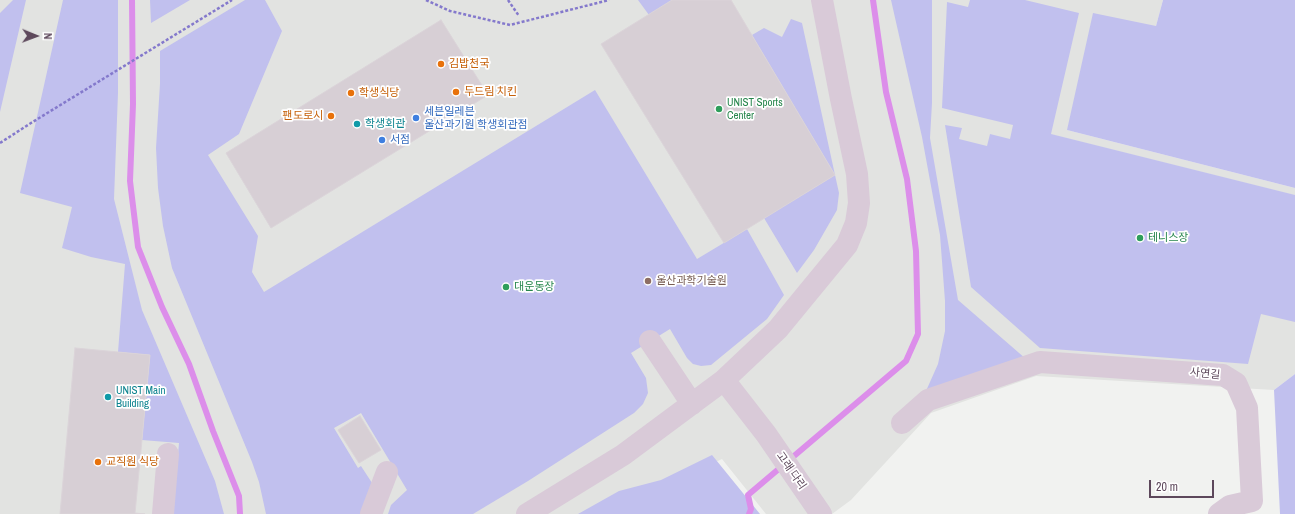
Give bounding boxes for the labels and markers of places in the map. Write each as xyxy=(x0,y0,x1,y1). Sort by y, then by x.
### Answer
place label: 김밥천국 xyxy=(449,57,489,71)
marker: 김밥천국 xyxy=(436,59,446,69)
place label: 두드림 치킨 xyxy=(464,85,517,99)
place label: 학생식당 xyxy=(359,86,399,100)
marker: 두드림 치킨 xyxy=(451,87,461,97)
marker: 학생식당 xyxy=(346,88,356,98)
place label: UNIST Sports Center xyxy=(727,96,783,122)
marker: UNIST Sports Center xyxy=(714,104,724,114)
place label: 세븐일레븐 울산과기원 학생회관점 xyxy=(424,105,528,131)
place label: 팬도로시 xyxy=(283,109,323,123)
marker: 팬도로시 xyxy=(326,111,336,121)
marker: 세븐일레븐 울산과기원 학생회관점 xyxy=(411,113,421,123)
place label: 학생회관 xyxy=(365,117,405,131)
marker: 학생회관 xyxy=(352,119,362,129)
place label: 서점 xyxy=(390,133,410,147)
marker: 서점 xyxy=(377,135,387,145)
place label: 테니스장 xyxy=(1148,231,1188,245)
marker: 테니스장 xyxy=(1135,233,1145,243)
place label: 울산과학기술원 xyxy=(656,274,727,288)
marker: 울산과학기술원 xyxy=(643,276,653,286)
place label: 대운동장 xyxy=(514,280,554,294)
marker: 대운동장 xyxy=(501,282,511,292)
place label: UNIST Main Building xyxy=(116,384,166,410)
marker: UNIST Main Building xyxy=(103,392,113,402)
place label: 교직원 식당 xyxy=(106,455,159,469)
marker: 교직원 식당 xyxy=(93,457,103,467)

